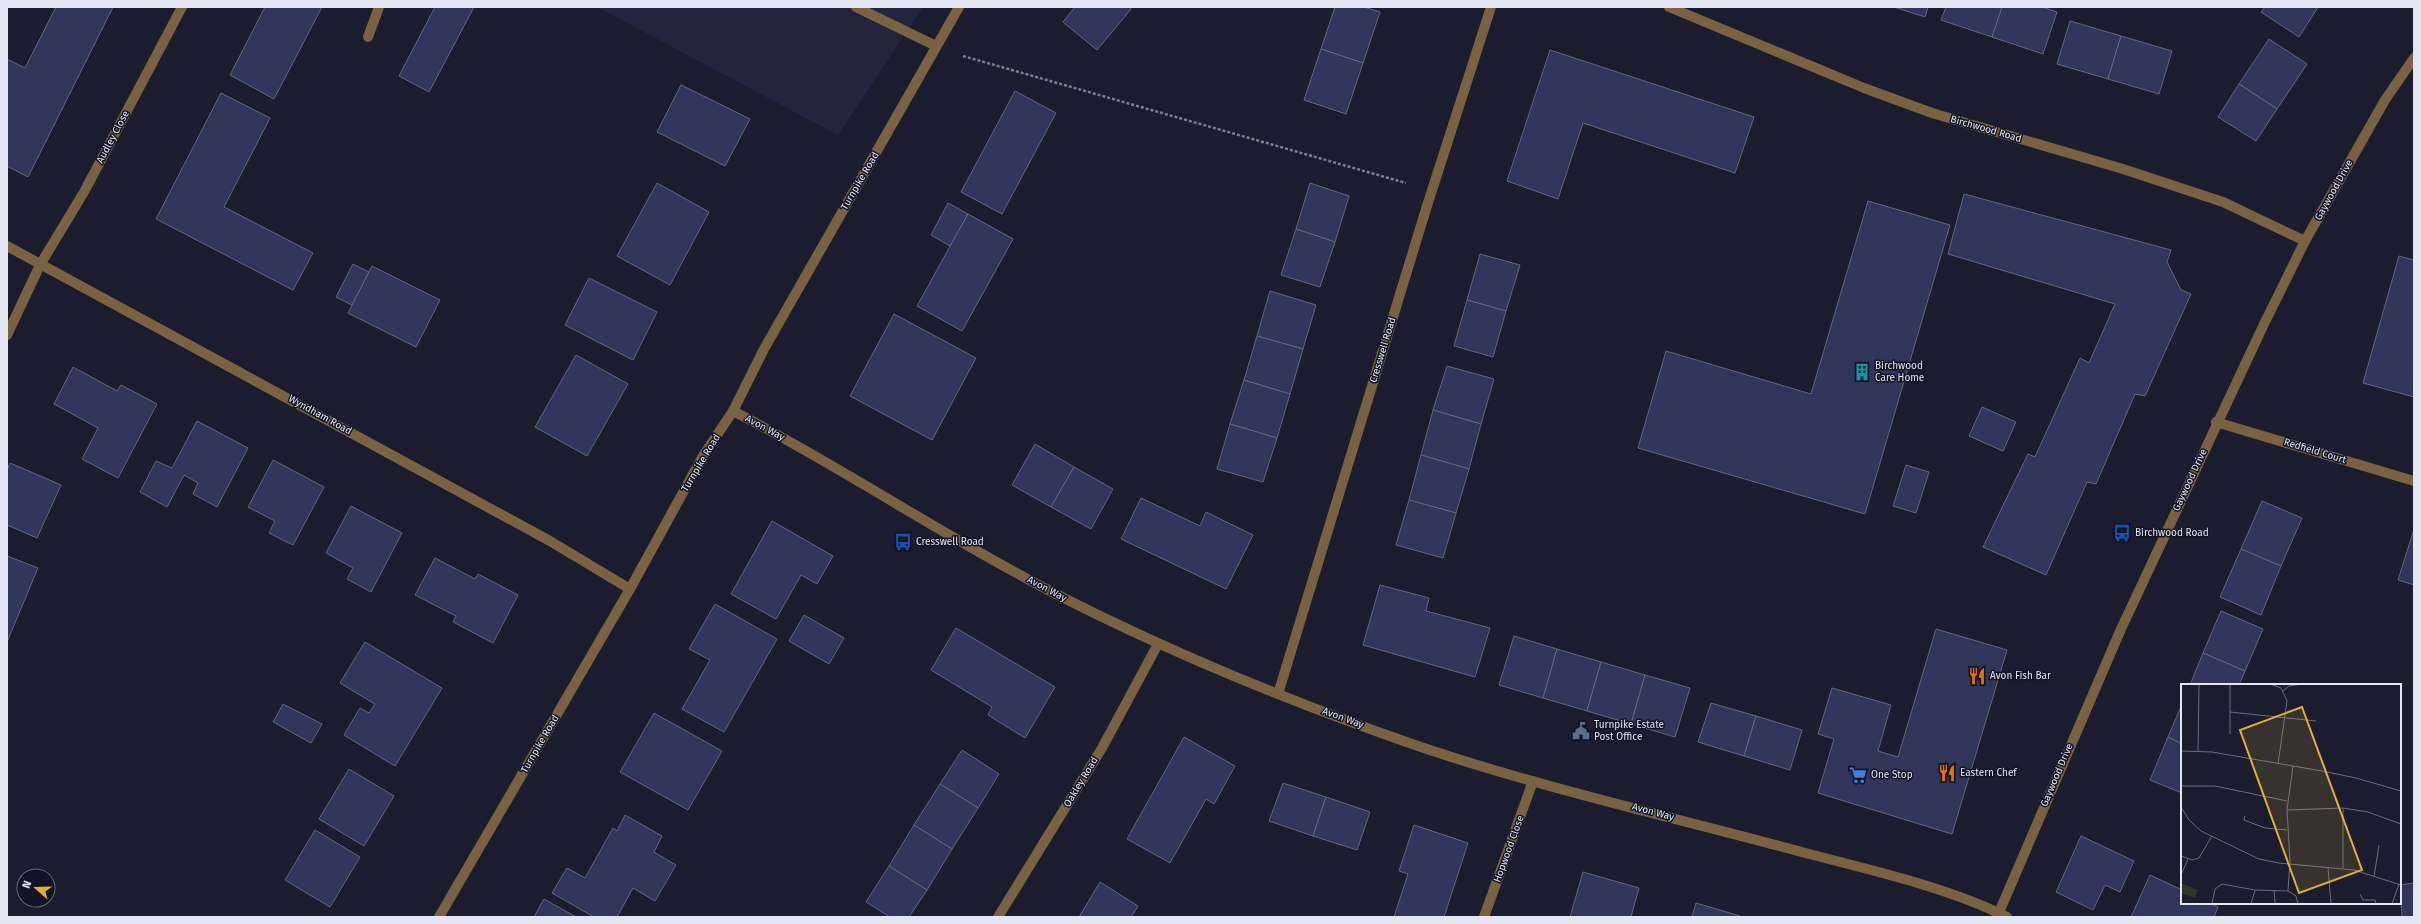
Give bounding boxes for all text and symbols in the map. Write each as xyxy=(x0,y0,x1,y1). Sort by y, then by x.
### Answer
street label: Audley Close xyxy=(94,109,132,165)
street label: Birchwood Road xyxy=(1949,113,2023,145)
street label: Turnpike Road xyxy=(838,150,882,212)
street label: Gaywood Drive xyxy=(2312,158,2356,222)
street label: Cresswell Road xyxy=(1367,316,1399,384)
place label: Birchwood Care Home xyxy=(1875,360,1924,384)
building icon: Birchwood Care Home xyxy=(1852,362,1872,382)
street label: Wyndham Road xyxy=(286,393,354,437)
street label: Avon Way xyxy=(743,413,787,443)
street label: Turnpike Road xyxy=(679,432,723,494)
street label: Redfield Court xyxy=(2282,436,2348,466)
street label: Gaywood Drive xyxy=(2170,447,2210,513)
bus stop icon: Birchwood Road xyxy=(2112,523,2132,543)
place label: Birchwood Road xyxy=(2135,527,2209,539)
bus stop icon: Cresswell Road xyxy=(893,532,913,552)
place label: Cresswell Road xyxy=(916,536,984,548)
street label: Avon Way xyxy=(1025,574,1069,604)
restaurant icon: Avon Fish Bar xyxy=(1967,666,1987,686)
place label: Avon Fish Bar xyxy=(1990,670,2051,682)
inset map xyxy=(2181,684,2401,904)
street label: Avon Way xyxy=(1321,705,1365,731)
street label: Turnpike Road xyxy=(518,713,562,775)
place label: Turnpike Estate Post Office xyxy=(1594,719,1664,743)
public building icon: Turnpike Estate Post Office xyxy=(1571,721,1591,741)
street label: Gaywood Drive xyxy=(2038,742,2076,808)
street label: Oakley Road xyxy=(1061,755,1101,809)
restaurant icon: Eastern Chef xyxy=(1937,763,1957,783)
supermarket icon: One Stop xyxy=(1848,765,1868,785)
place label: Eastern Chef xyxy=(1960,767,2017,779)
place label: One Stop xyxy=(1871,769,1913,781)
street label: Avon Way xyxy=(1631,801,1675,823)
street label: Hopwood Close xyxy=(1491,814,1527,884)
north arrow xyxy=(16,868,56,908)
text: N xyxy=(20,879,34,890)

